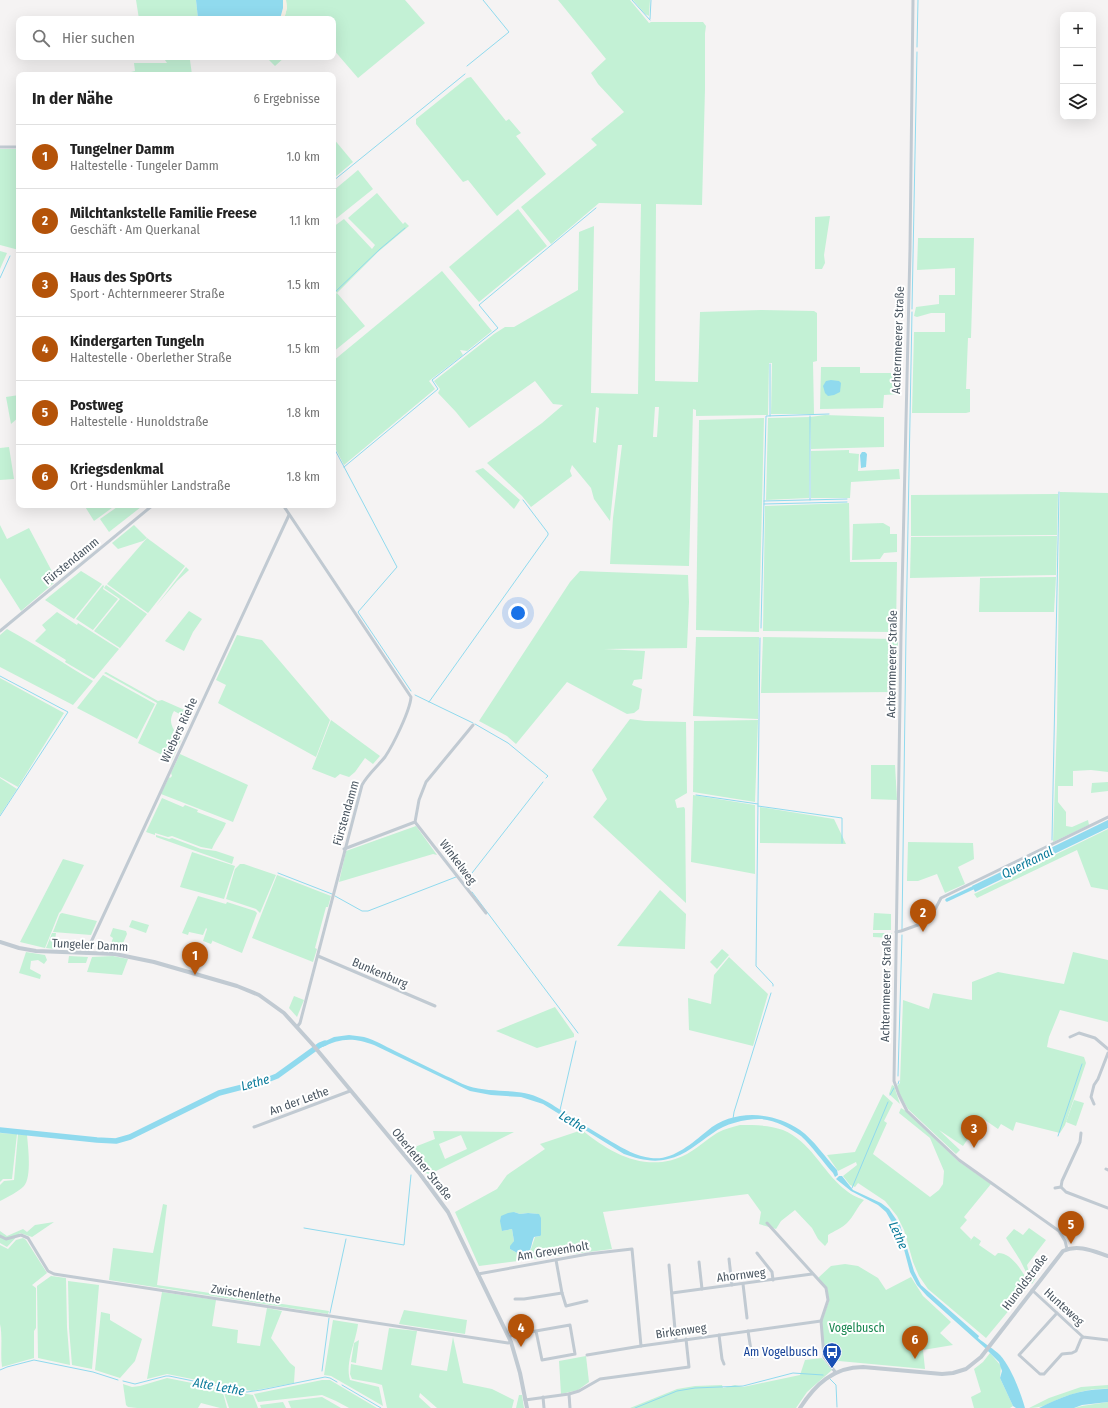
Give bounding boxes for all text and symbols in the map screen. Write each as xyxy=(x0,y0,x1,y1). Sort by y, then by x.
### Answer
map controls xyxy=(1060,12,1096,120)
button: + xyxy=(1060,12,1096,48)
search box xyxy=(16,16,336,60)
icon: search xyxy=(30,27,52,49)
text: Hier suchen xyxy=(62,29,135,47)
button: − xyxy=(1060,48,1096,84)
button: layers xyxy=(1060,84,1096,120)
text: In der Nähe xyxy=(32,88,113,109)
text: 6 Ergebnisse xyxy=(253,91,320,106)
text: Tungelner Damm xyxy=(70,140,174,158)
text: 1 xyxy=(42,149,48,164)
text: 1.0 km xyxy=(286,149,320,164)
text: Haltestelle · Tungeler Damm xyxy=(70,158,219,173)
text: Milchtankstelle Familie Freese xyxy=(70,204,257,222)
text: 2 xyxy=(42,213,48,228)
text: 1.1 km xyxy=(289,213,320,228)
text: Geschäft · Am Querkanal xyxy=(70,222,200,237)
text: Haus des SpOrts xyxy=(70,268,172,286)
text: 3 xyxy=(42,277,48,292)
text: 1.5 km xyxy=(287,277,320,292)
text: Sport · Achternmeerer Straße xyxy=(70,286,225,301)
street label: Achternmeerer Straße xyxy=(889,286,907,394)
text: Kindergarten Tungeln xyxy=(70,332,204,350)
text: 4 xyxy=(42,341,48,356)
text: 1.5 km xyxy=(287,341,320,356)
text: Haltestelle · Oberlether Straße xyxy=(70,350,232,365)
text: Postweg xyxy=(70,396,123,414)
text: 5 xyxy=(42,405,48,420)
text: 1.8 km xyxy=(287,405,320,420)
text: Haltestelle · Hunoldstraße xyxy=(70,414,209,429)
text: Kriegsdenkmal xyxy=(70,460,164,478)
text: 6 xyxy=(42,469,48,484)
text: 1.8 km xyxy=(287,469,320,484)
text: Ort · Hundsmühler Landstraße xyxy=(70,478,230,493)
street label: Fürstendamm xyxy=(41,534,101,588)
your location xyxy=(508,603,528,623)
street label: Achternmeerer Straße xyxy=(884,610,900,718)
street label: Wiebers Riehe xyxy=(158,695,200,765)
street label: Fürstendamm xyxy=(330,779,362,847)
street label: Winkelweg xyxy=(437,837,480,887)
water label: Querkanal xyxy=(999,843,1056,881)
pin: 2 xyxy=(910,899,936,932)
street label: Achternmeerer Straße xyxy=(878,934,894,1042)
street label: Tungeler Damm xyxy=(52,936,128,954)
pin: 1 xyxy=(182,942,208,975)
street label: Bunkenburg xyxy=(350,955,410,991)
water label: Lethe xyxy=(239,1071,271,1094)
street label: An der Lethe xyxy=(267,1084,331,1118)
water label: Lethe xyxy=(557,1108,589,1135)
pin: 3 xyxy=(961,1115,987,1148)
street label: Oberlether Straße xyxy=(389,1125,455,1203)
pin: 5 xyxy=(1058,1211,1084,1244)
water label: Lethe xyxy=(886,1219,911,1251)
street label: Am Grevenholt xyxy=(516,1238,590,1264)
street label: Hunoldstraße xyxy=(999,1251,1051,1313)
street label: Ahornweg xyxy=(716,1265,766,1285)
street label: Zwischenlethe xyxy=(210,1282,282,1306)
street label: Hunteweg xyxy=(1041,1285,1087,1329)
pin: 4 xyxy=(508,1314,534,1347)
street label: Birkenweg xyxy=(655,1320,708,1341)
park label: Vogelbusch xyxy=(829,1321,885,1335)
pin: 6 xyxy=(902,1326,928,1359)
bus stop icon: Am Vogelbusch xyxy=(821,1341,843,1369)
place label: Am Vogelbusch xyxy=(744,1345,818,1359)
water label: Alte Lethe xyxy=(191,1374,246,1398)

